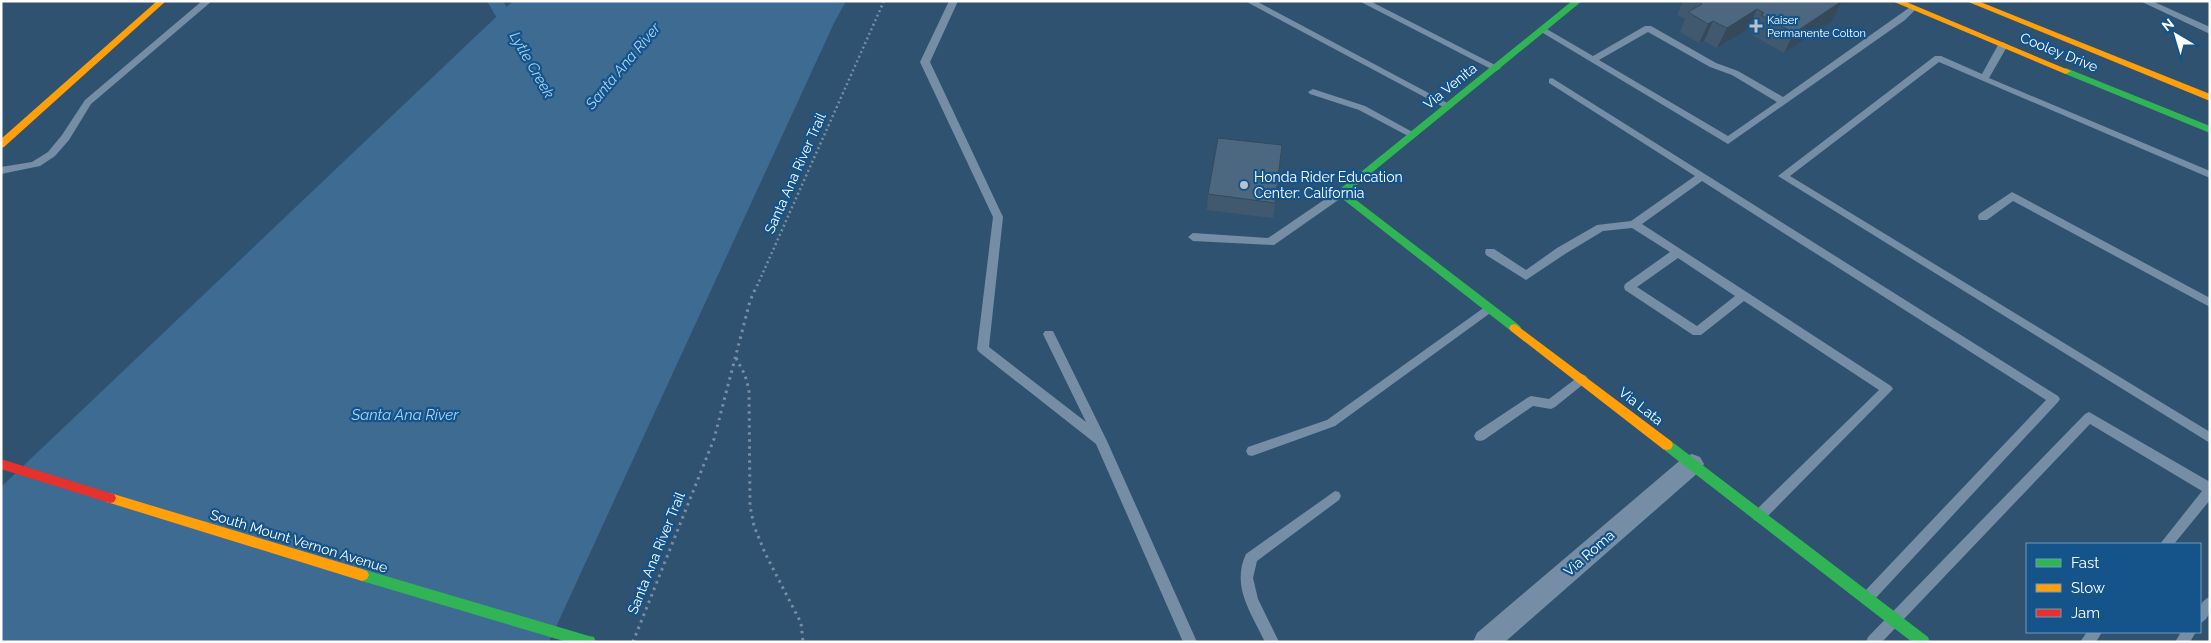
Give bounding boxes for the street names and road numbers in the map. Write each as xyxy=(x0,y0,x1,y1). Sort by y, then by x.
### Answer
street label: Cooley Drive xyxy=(2018,29,2100,75)
street label: Via Venita xyxy=(1420,60,1480,112)
street label: Santa Ana River Trail xyxy=(761,110,829,236)
street label: Via Lata xyxy=(1616,384,1666,428)
street label: Santa Ana River Trail xyxy=(624,489,688,616)
street label: South Mount Vernon Avenue xyxy=(208,506,390,576)
street label: Via Roma xyxy=(1561,527,1617,579)

